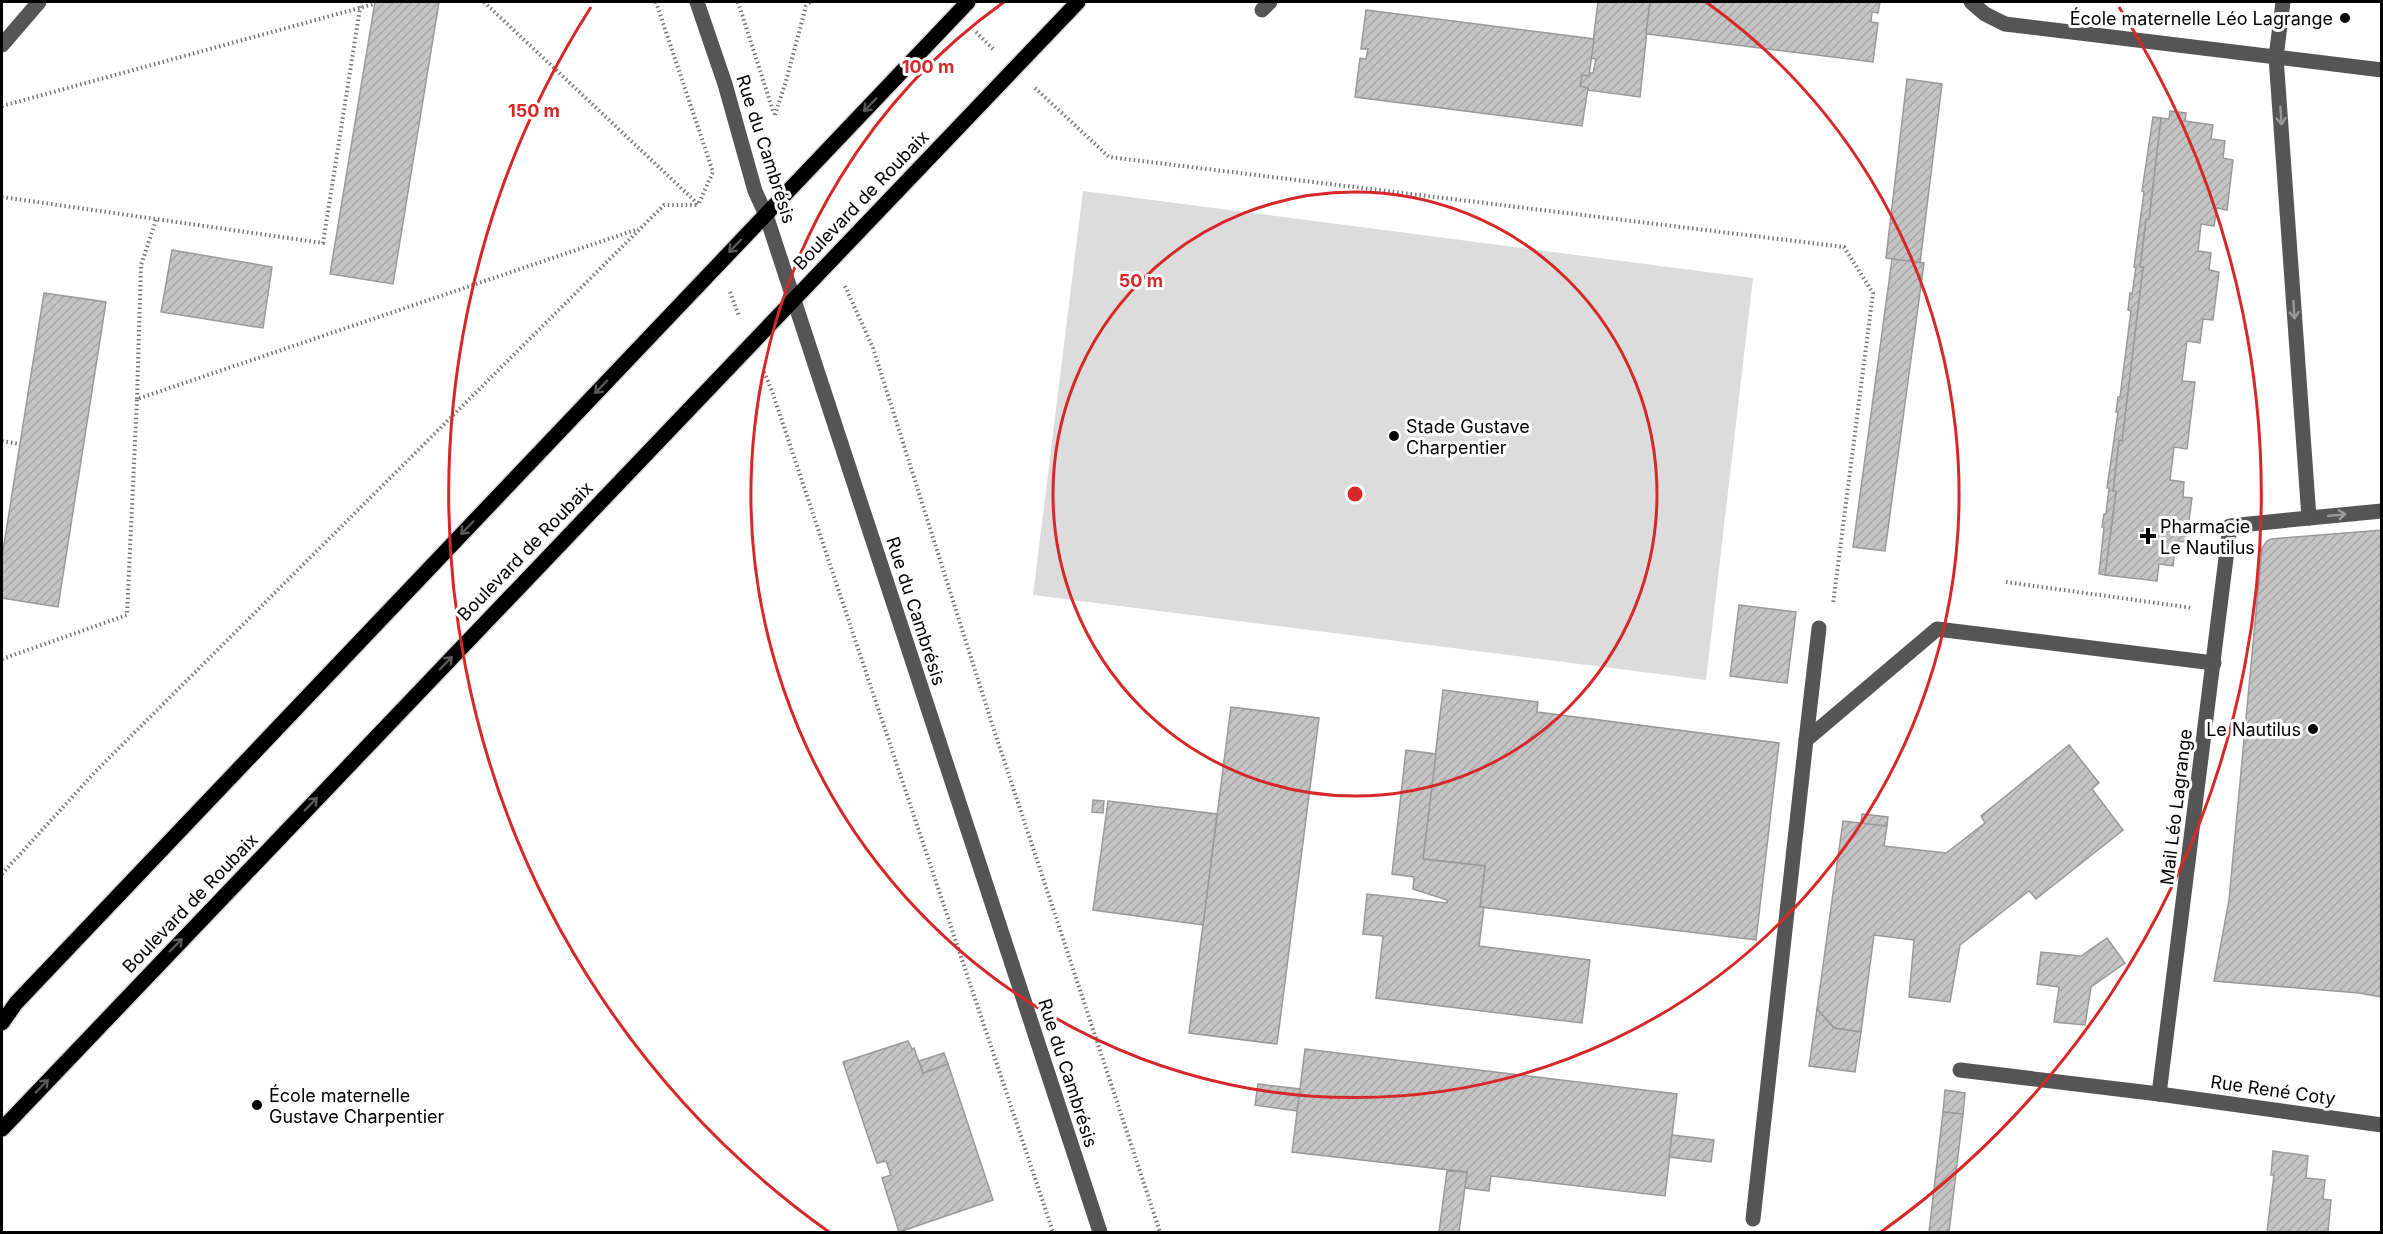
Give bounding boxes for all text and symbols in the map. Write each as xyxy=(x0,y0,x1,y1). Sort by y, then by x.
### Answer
place label: École maternelle Léo Lagrange xyxy=(2070,7,2333,29)
marker: École maternelle Léo Lagrange xyxy=(2338,11,2352,25)
text: 100 m xyxy=(902,56,954,77)
street label: Rue du Cambrésis xyxy=(732,72,800,226)
one-way arrow xyxy=(863,97,877,112)
text: 150 m xyxy=(508,100,560,121)
one-way arrow xyxy=(2275,105,2286,125)
street label: Boulevard de Roubaix xyxy=(789,126,933,274)
one-way arrow xyxy=(728,238,743,253)
text: 50 m xyxy=(1119,270,1163,291)
one-way arrow xyxy=(2289,300,2300,320)
one-way arrow xyxy=(594,379,608,394)
place label: Stade Gustave Charpentier xyxy=(1406,416,1530,458)
marker: Stade Gustave Charpentier xyxy=(1387,429,1401,443)
street label: Boulevard de Roubaix xyxy=(453,477,597,625)
centre of rings xyxy=(1345,484,1365,504)
one-way arrow xyxy=(2327,509,2347,520)
place label: Pharmacie Le Nautilus xyxy=(2160,516,2255,558)
one-way arrow xyxy=(459,521,474,536)
marker: Pharmacie Le Nautilus xyxy=(2141,529,2155,543)
street label: Rue du Cambrésis xyxy=(882,534,950,688)
one-way arrow xyxy=(438,656,453,671)
place label: Le Nautilus xyxy=(2206,719,2301,740)
marker: Le Nautilus xyxy=(2306,722,2320,736)
street label: Mail Léo Lagrange xyxy=(2156,728,2196,886)
one-way arrow xyxy=(304,797,318,812)
street label: Boulevard de Roubaix xyxy=(118,829,262,977)
one-way arrow xyxy=(169,938,184,953)
street label: Rue du Cambrésis xyxy=(1034,996,1102,1150)
street label: Rue René Coty xyxy=(2209,1071,2337,1109)
one-way arrow xyxy=(35,1079,49,1094)
place label: École maternelle Gustave Charpentier xyxy=(269,1084,445,1127)
marker: École maternelle Gustave Charpentier xyxy=(250,1098,264,1112)

